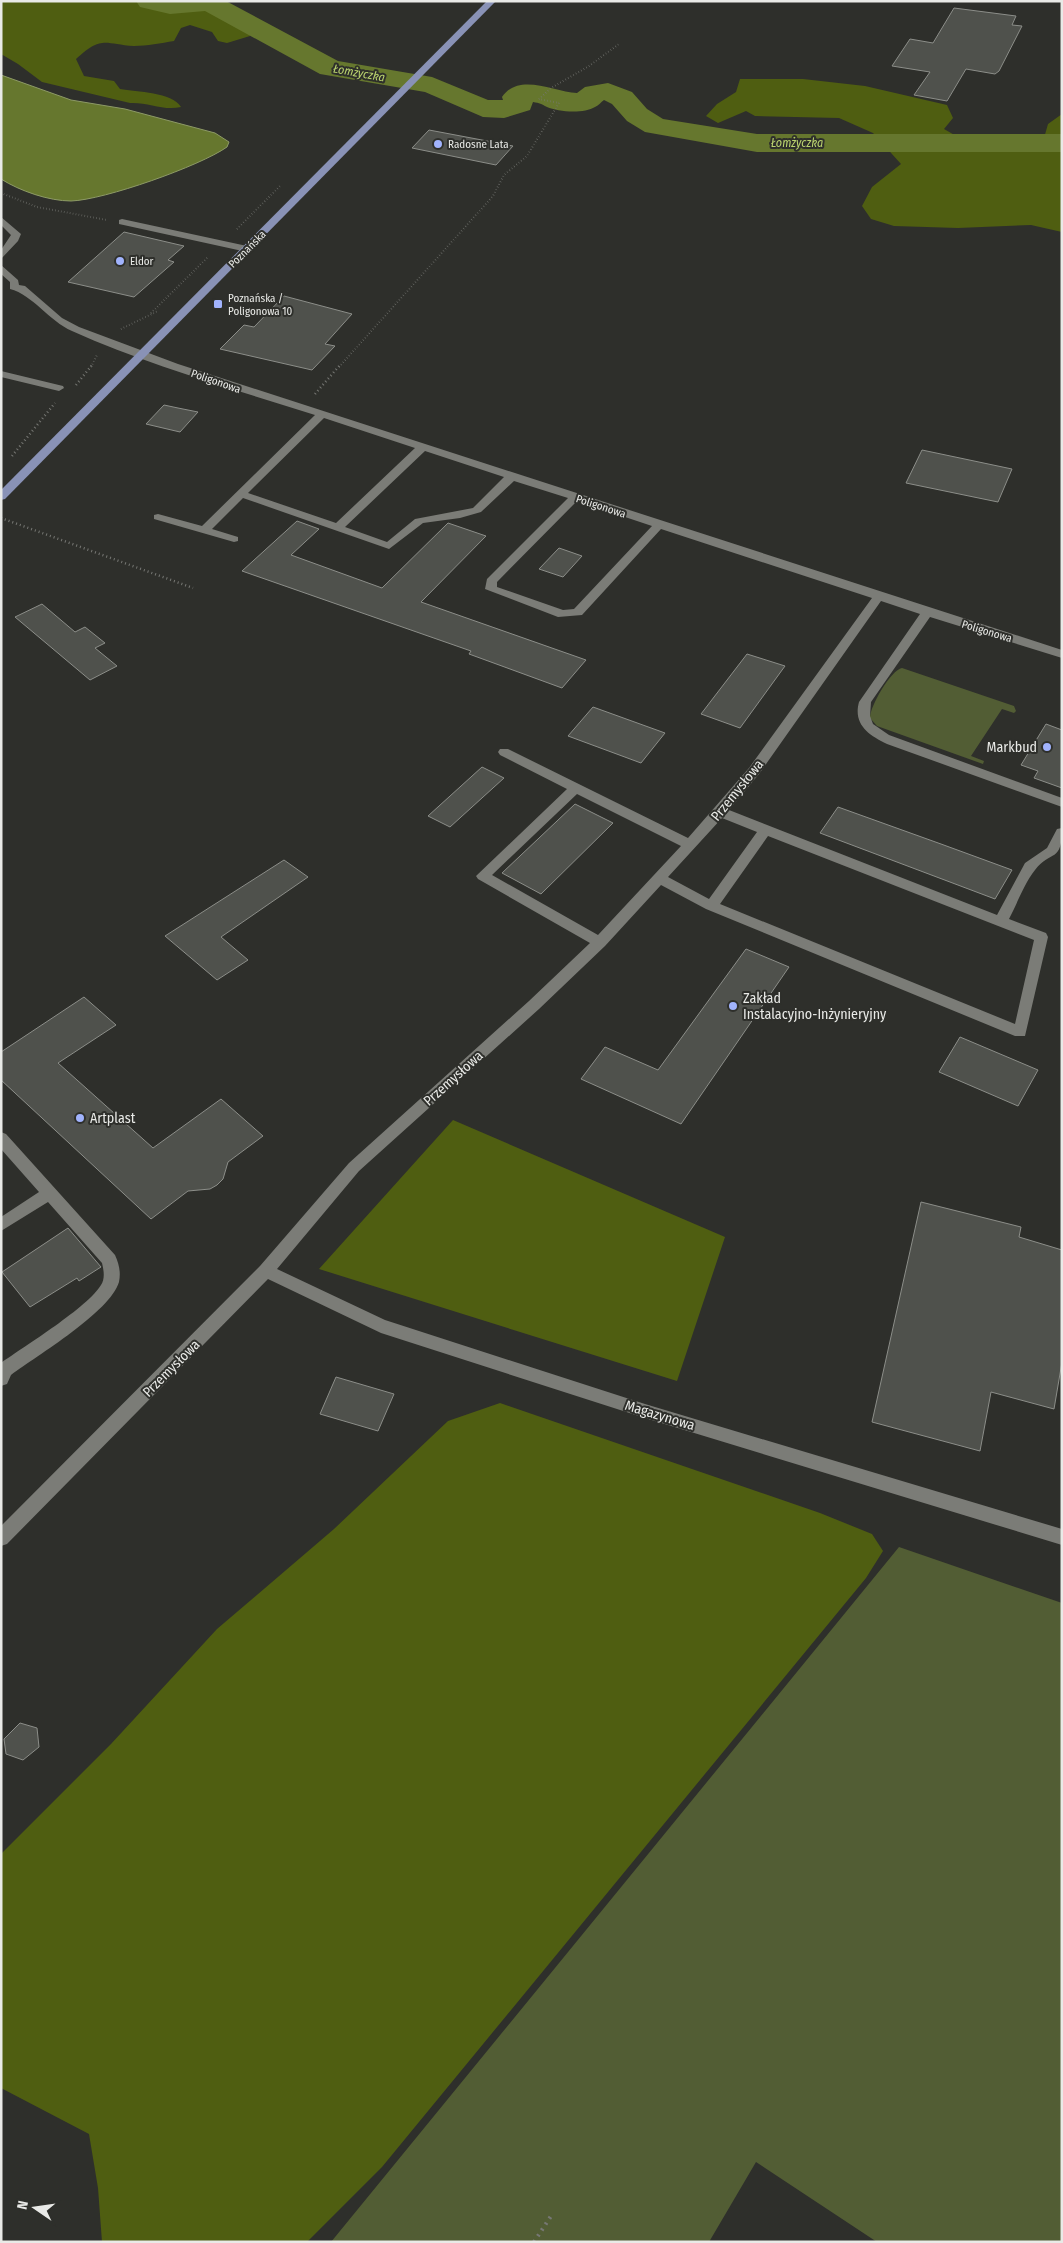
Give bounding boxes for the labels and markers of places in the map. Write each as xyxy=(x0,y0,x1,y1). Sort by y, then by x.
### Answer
marker: Radosne Lata xyxy=(432,138,444,150)
place label: Radosne Lata xyxy=(448,138,509,151)
marker: Eldor xyxy=(114,255,126,267)
place label: Eldor xyxy=(130,255,154,268)
place label: Poznańska / Poligonowa 10 xyxy=(228,292,293,318)
marker: Poznańska / Poligonowa 10 xyxy=(212,298,224,310)
place label: Markbud xyxy=(987,739,1037,756)
marker: Markbud xyxy=(1041,741,1053,753)
place label: Zakład Instalacyjno-Inżynieryjny xyxy=(743,990,887,1023)
marker: Zakład Instalacyjno-Inżynieryjny xyxy=(727,1000,739,1012)
place label: Artplast xyxy=(90,1110,136,1127)
marker: Artplast xyxy=(74,1112,86,1124)

